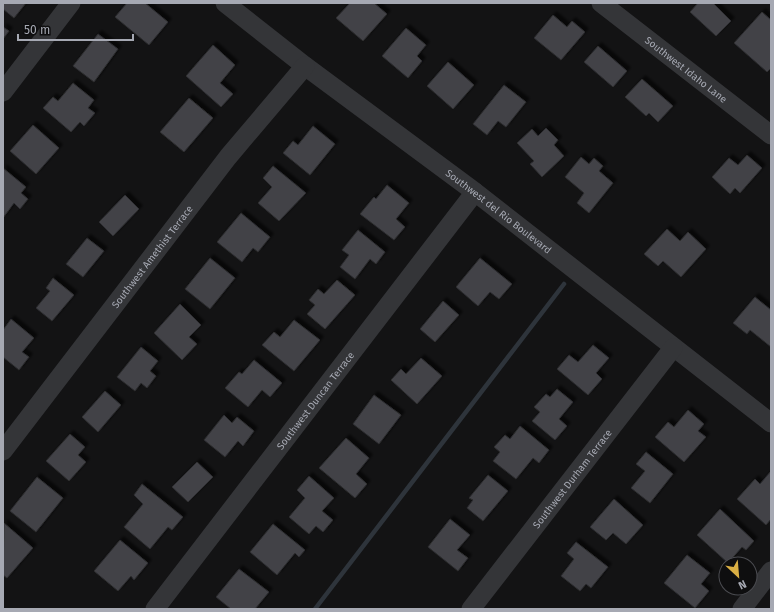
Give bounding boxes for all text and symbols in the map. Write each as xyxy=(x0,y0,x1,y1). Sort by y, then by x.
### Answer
scale bar xyxy=(18,16,133,42)
text: 50 m xyxy=(24,23,50,37)
street label: Southwest Idaho Lane xyxy=(642,34,729,106)
street label: Southwest del Rio Boulevard xyxy=(443,167,554,256)
street label: Southwest Amethist Terrace xyxy=(110,203,196,311)
street label: Southwest Duncan Terrace xyxy=(275,350,357,452)
street label: Southwest Durham Terrace xyxy=(531,427,615,531)
north arrow xyxy=(718,556,758,596)
text: N xyxy=(736,577,748,592)

